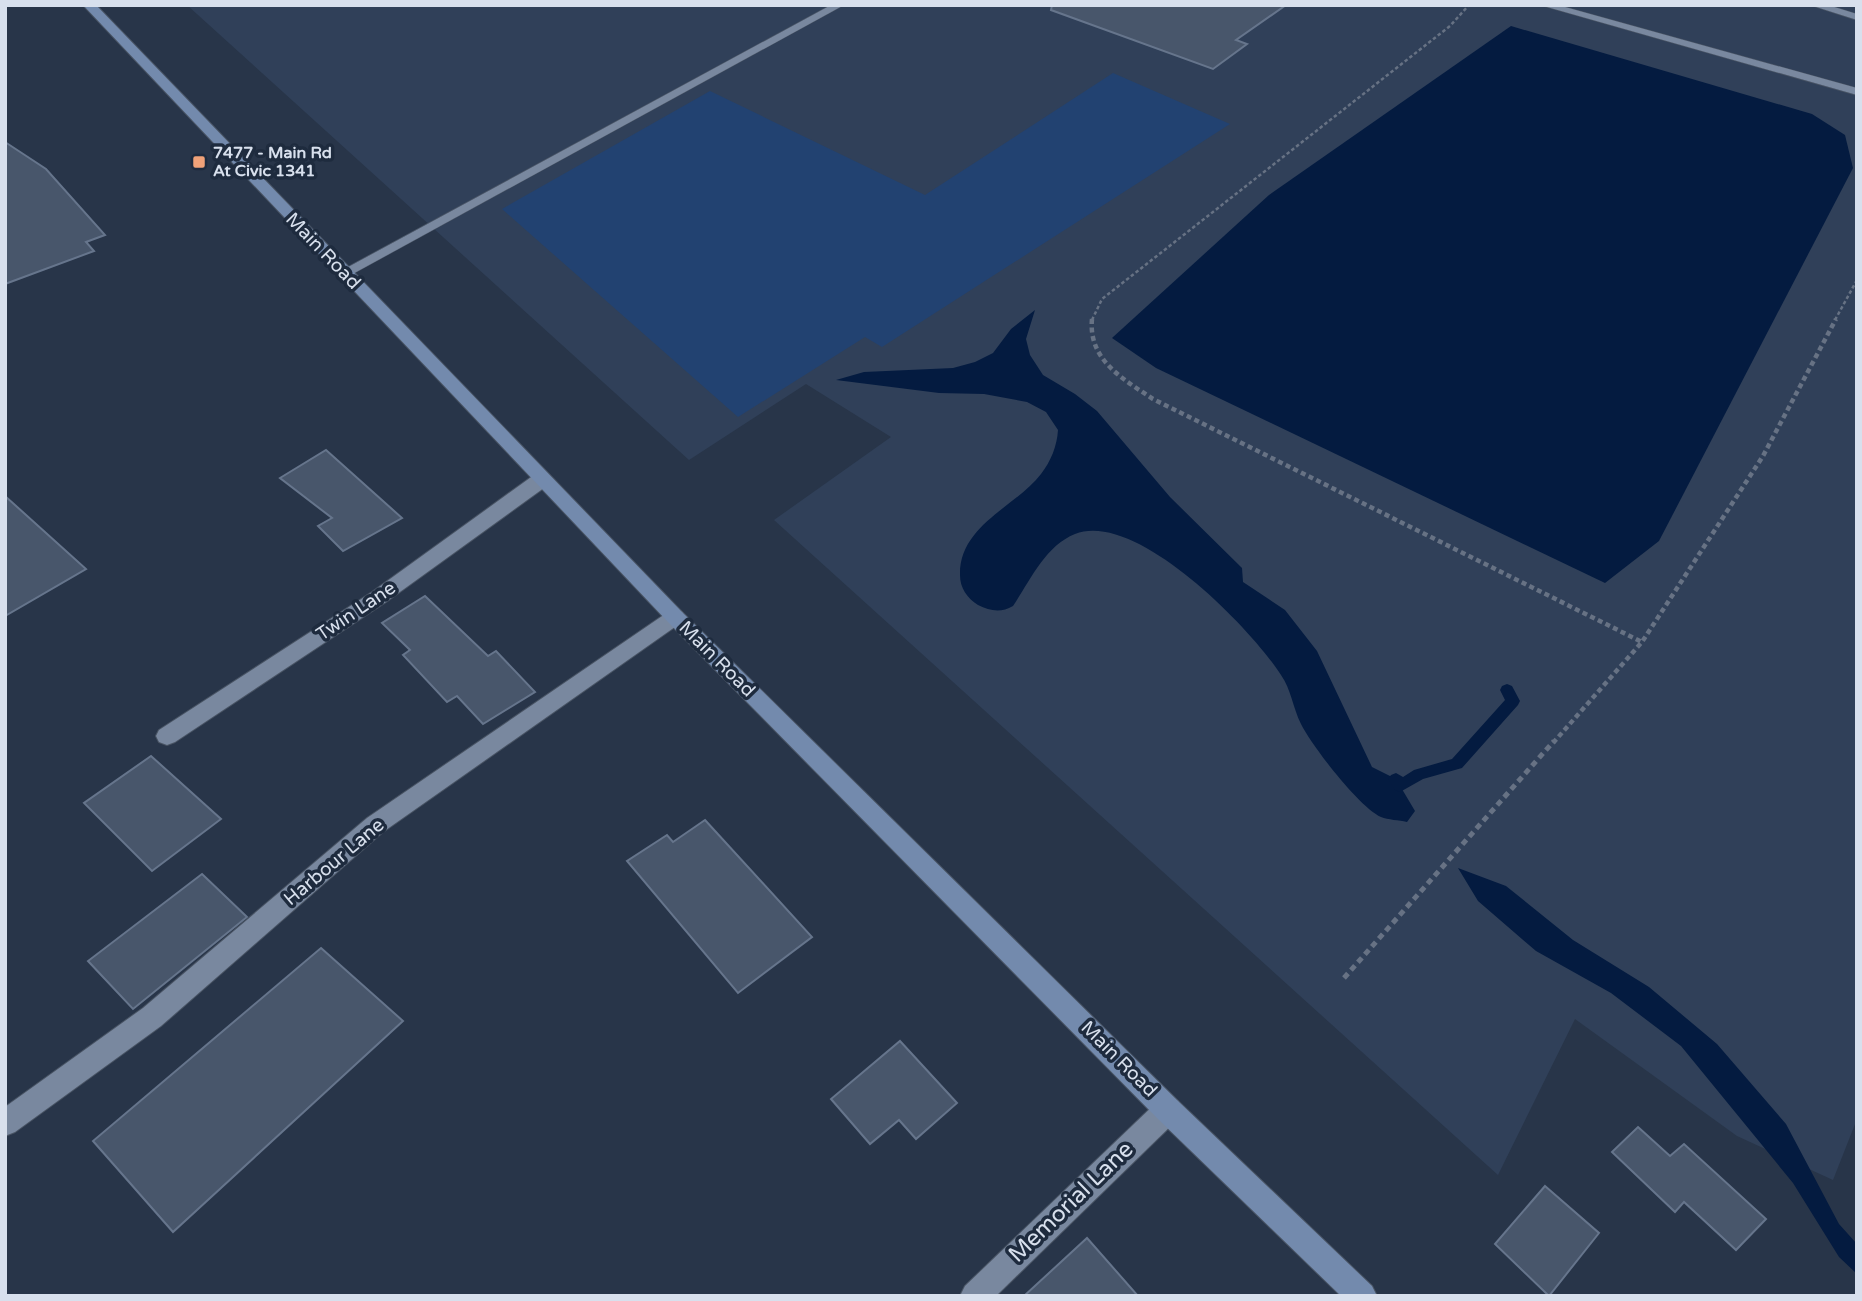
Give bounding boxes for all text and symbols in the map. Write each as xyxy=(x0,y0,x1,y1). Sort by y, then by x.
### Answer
place label: 7477 - Main Rd At Civic 1341 xyxy=(213,143,332,181)
marker: 7477 - Main Rd At Civic 1341 xyxy=(191,154,207,170)
street label: Main Road xyxy=(281,208,365,294)
street label: Twin Lane xyxy=(312,577,400,645)
street label: Main Road xyxy=(675,617,759,701)
street label: Harbour Lane xyxy=(280,814,388,910)
street label: Main Road xyxy=(1077,1017,1161,1101)
street label: Memorial Lane xyxy=(1003,1136,1139,1268)

